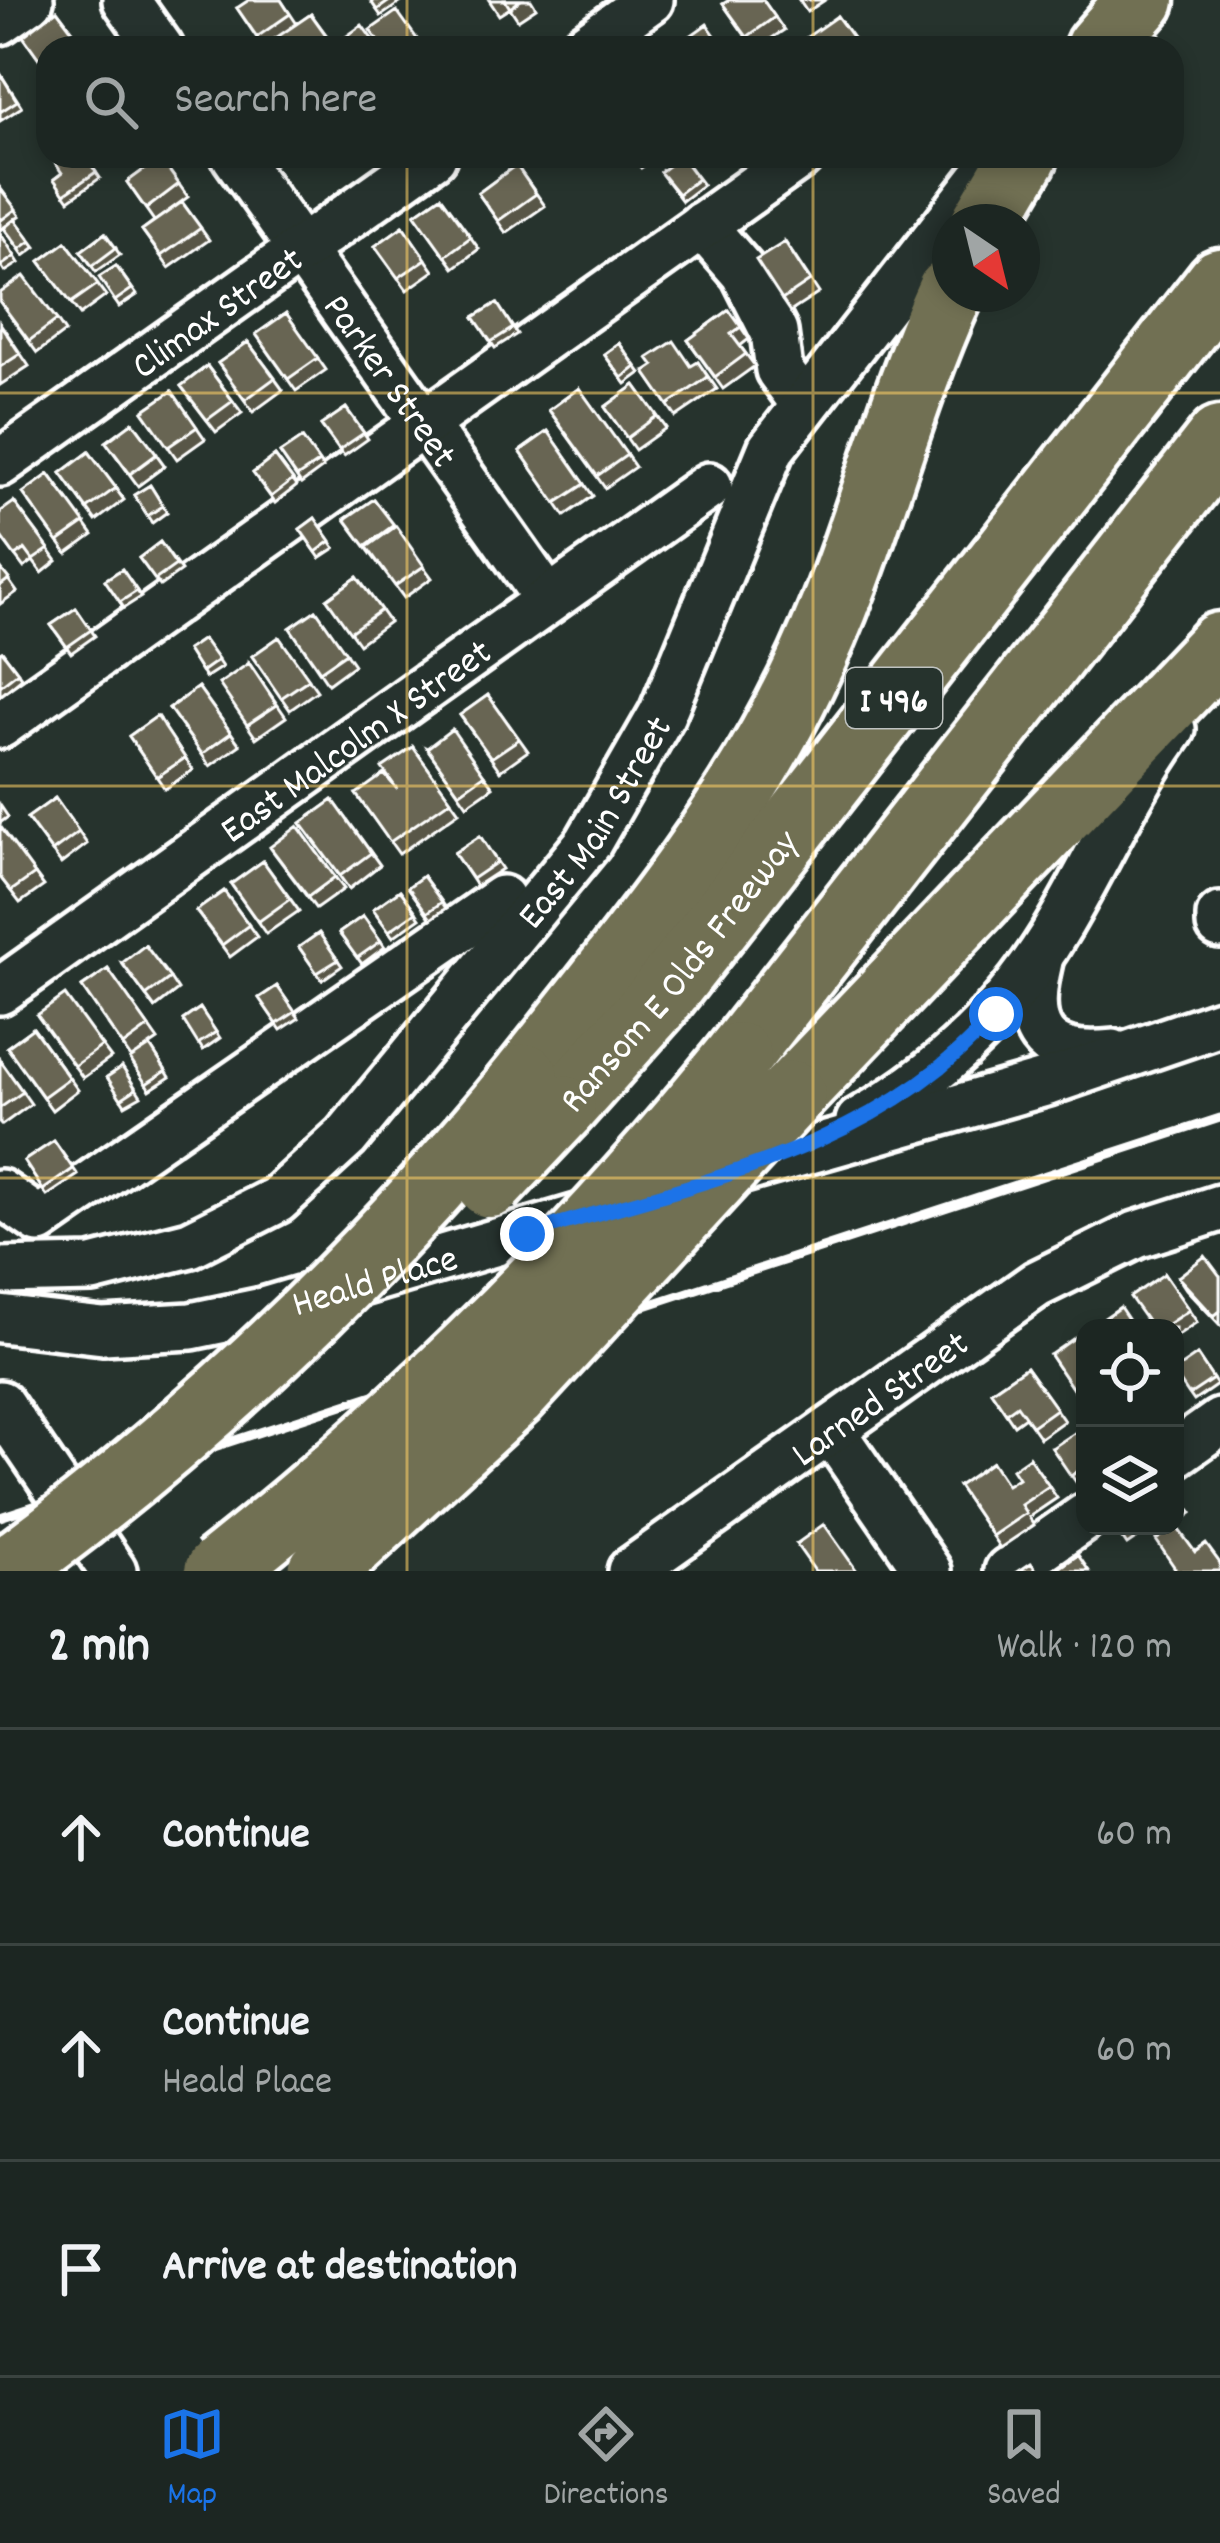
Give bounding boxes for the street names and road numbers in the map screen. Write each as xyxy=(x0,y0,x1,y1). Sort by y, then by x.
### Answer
street label: Climax Street xyxy=(122,236,316,396)
street label: Parker Street xyxy=(306,285,468,481)
street label: East Malcolm X Street xyxy=(211,628,505,860)
road number: I 496 xyxy=(846,668,942,728)
street label: East Main Street xyxy=(507,708,689,943)
street label: Ransom E Olds Freeway xyxy=(549,820,816,1128)
street label: Heald Place xyxy=(286,1234,465,1335)
street label: Larned Street xyxy=(782,1319,982,1483)

